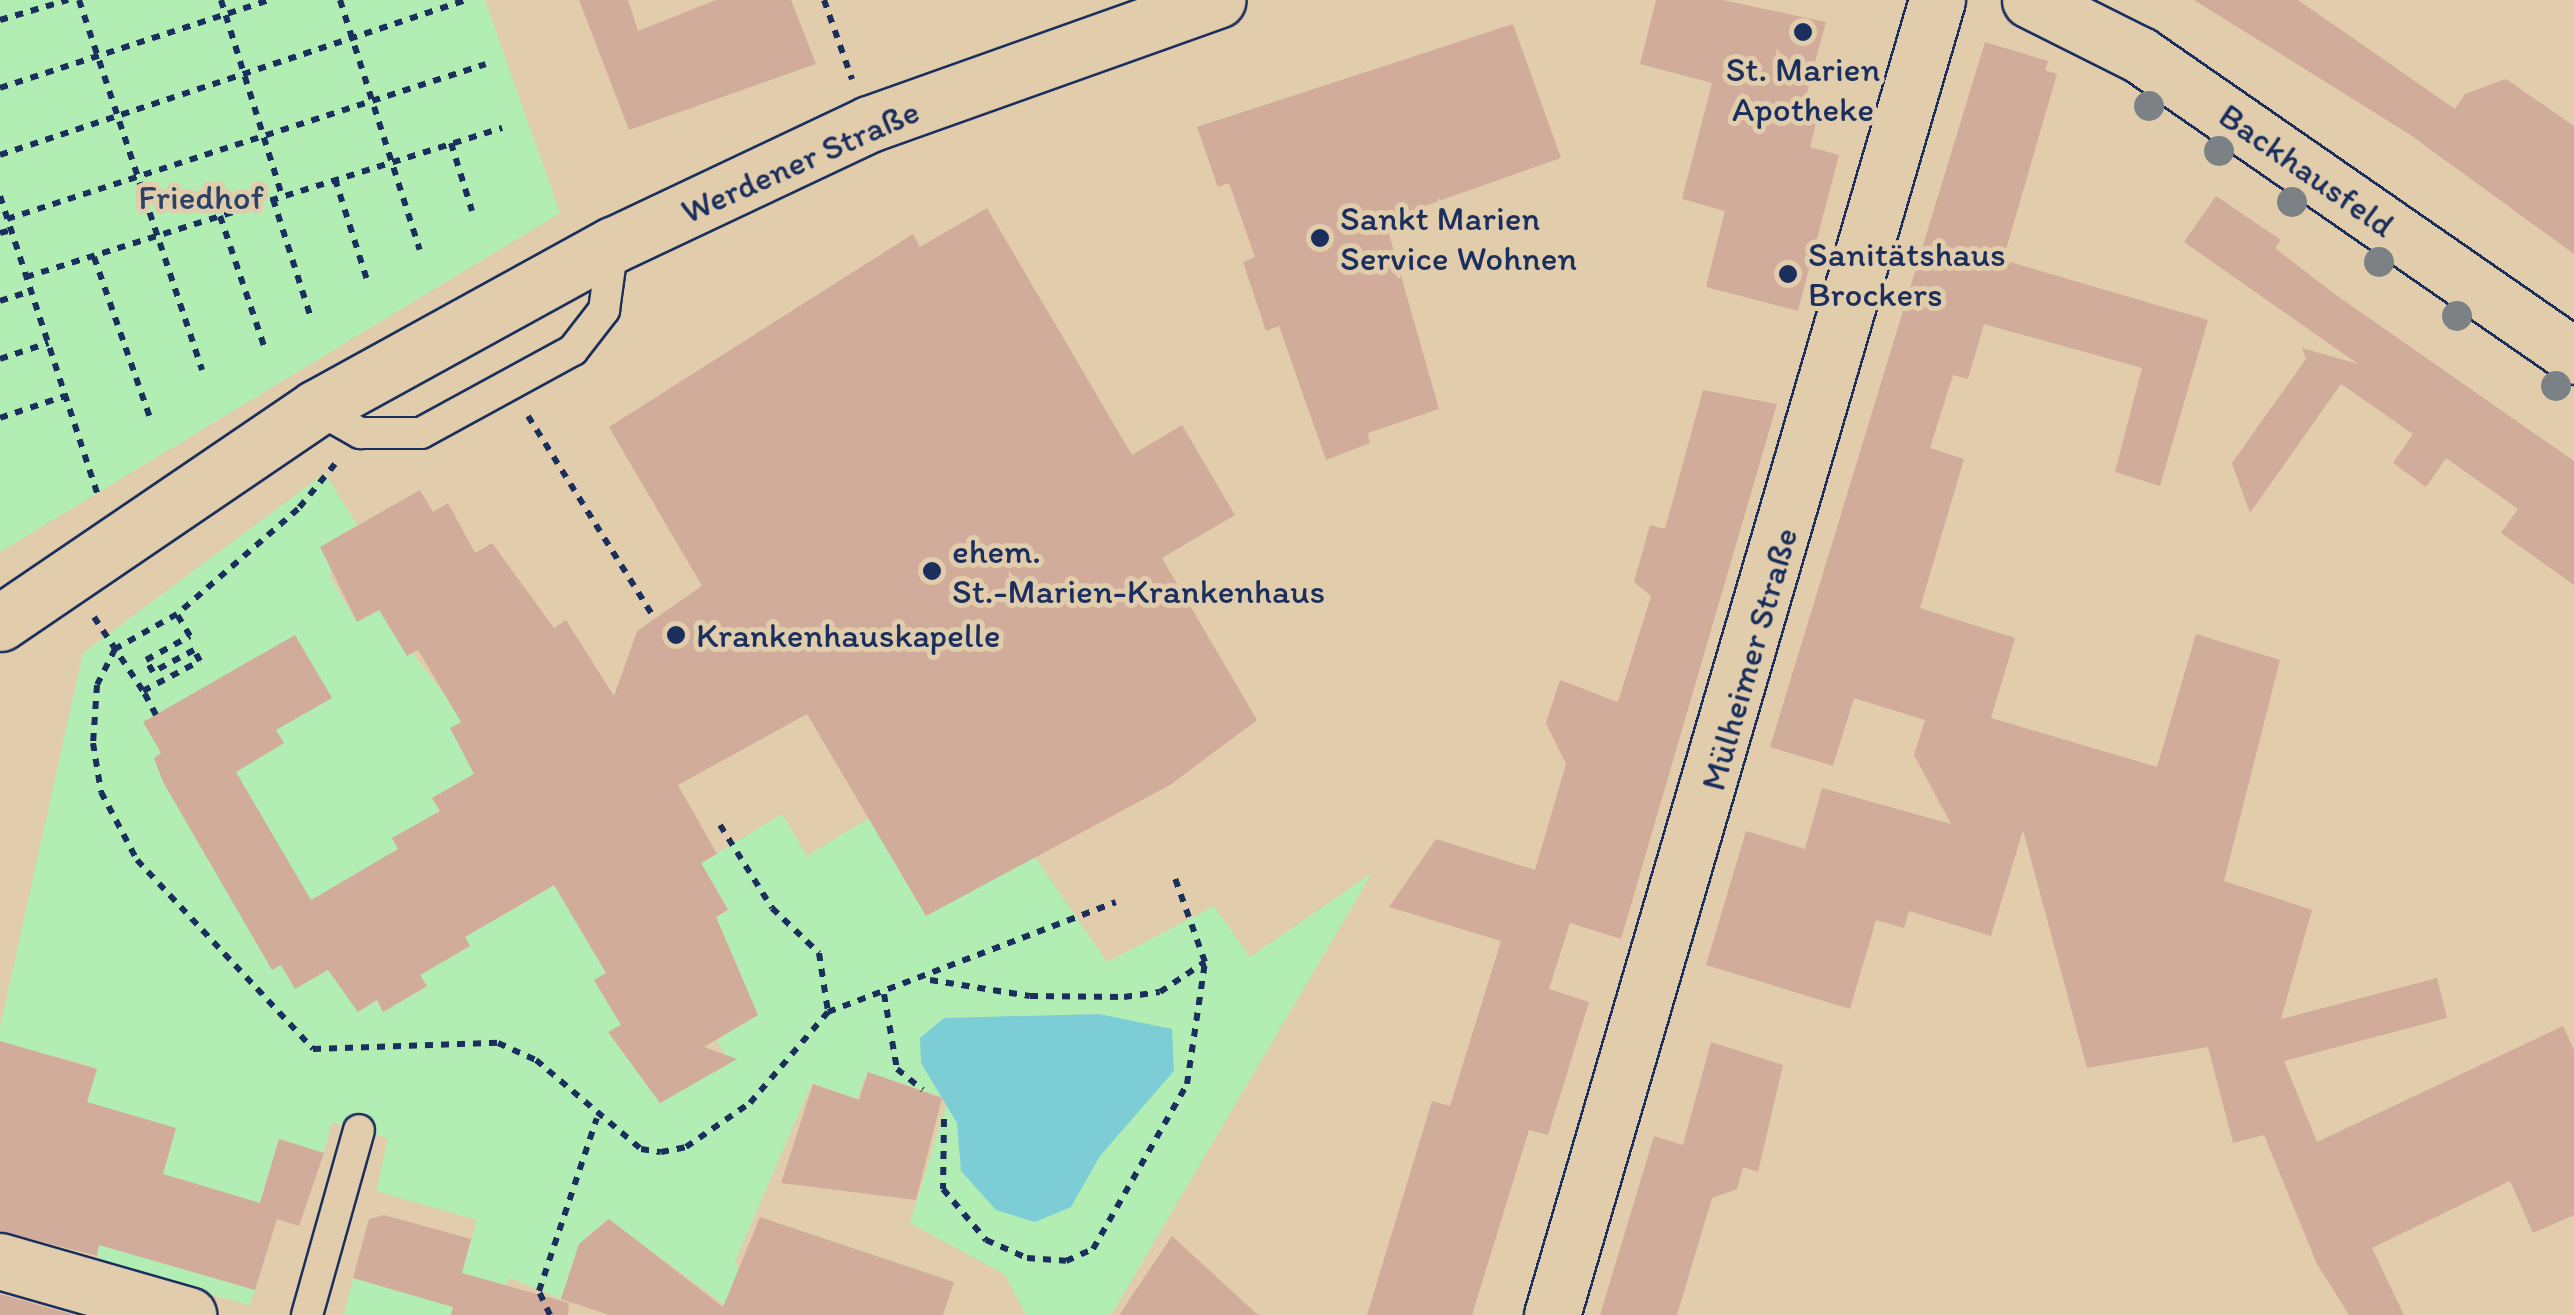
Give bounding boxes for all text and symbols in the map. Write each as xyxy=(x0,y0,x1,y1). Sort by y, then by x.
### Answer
marker: St. Marien Apotheke xyxy=(1792,21,1814,43)
place label: St. Marien Apotheke xyxy=(1726,48,1880,130)
street label: Werdener Straße xyxy=(675,90,925,232)
street label: Backhausfeld xyxy=(2211,94,2403,246)
park label: Friedhof xyxy=(138,176,264,218)
place label: Sankt Marien Service Wohnen xyxy=(1340,197,1577,279)
marker: Sankt Marien Service Wohnen xyxy=(1309,227,1331,249)
place label: Sanitätshaus Brockers xyxy=(1808,233,2006,315)
marker: Sanitätshaus Brockers xyxy=(1777,263,1799,285)
street label: Mülheimer Straße xyxy=(1691,523,1807,795)
place label: ehem. St.-Marien-Krankenhaus xyxy=(952,530,1325,612)
marker: ehem. St.-Marien-Krankenhaus xyxy=(921,560,943,582)
place label: Krankenhauskapelle xyxy=(696,614,1000,656)
marker: Krankenhauskapelle xyxy=(665,624,687,646)

